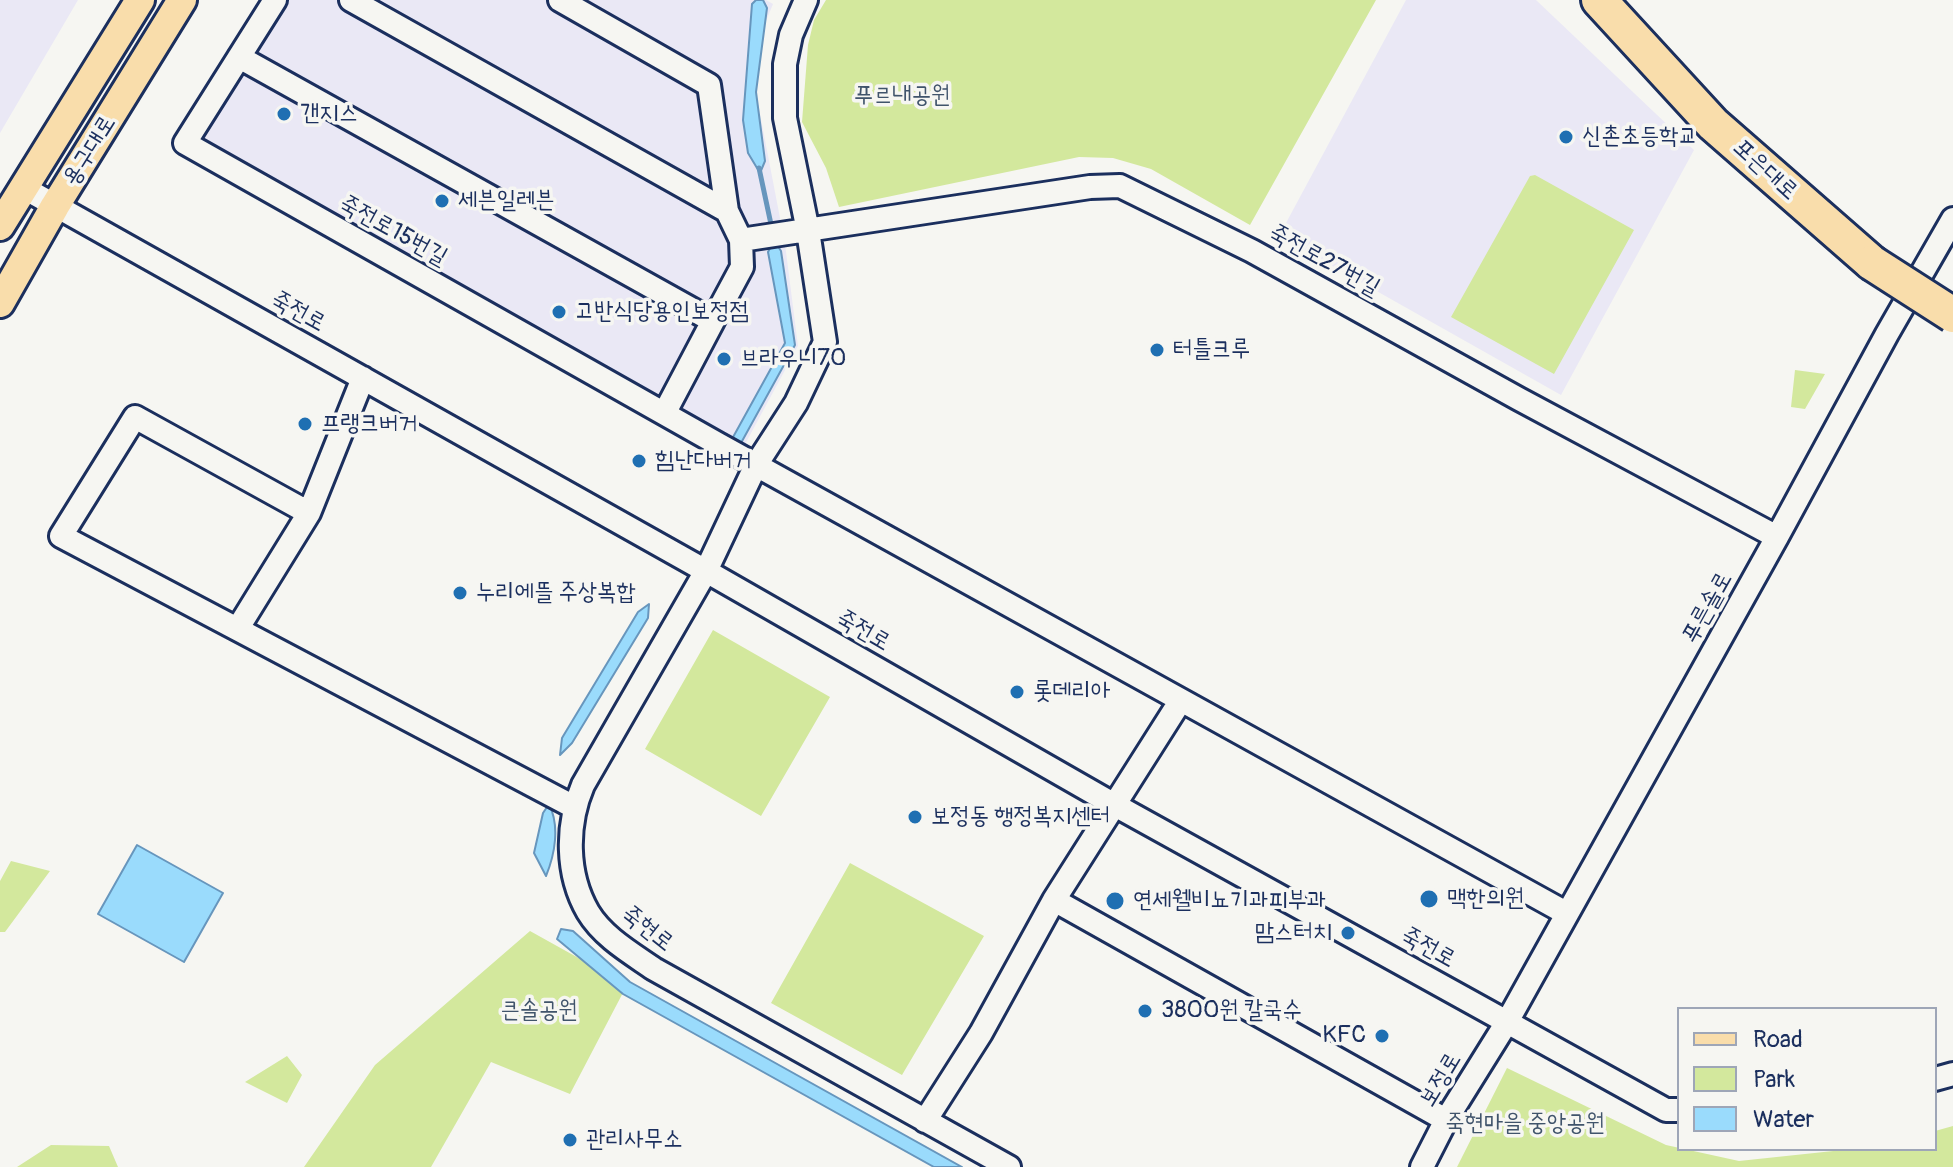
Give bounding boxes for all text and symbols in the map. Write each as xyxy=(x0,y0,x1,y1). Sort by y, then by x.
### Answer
park label: 푸르내공원 xyxy=(854,82,950,110)
place label: 갠지스 xyxy=(300,100,358,128)
marker: 갠지스 xyxy=(275,105,293,123)
street label: 용구대로 xyxy=(57,111,123,191)
place label: 신촌초등학교 xyxy=(1582,123,1698,151)
marker: 신촌초등학교 xyxy=(1557,128,1575,146)
street label: 포은대로 xyxy=(1727,133,1803,207)
place label: 세븐일레븐 xyxy=(458,187,555,215)
street label: 죽전로15번길 xyxy=(334,190,452,272)
marker: 세븐일레븐 xyxy=(433,192,451,210)
street label: 죽전로27번길 xyxy=(1263,219,1385,303)
street label: 죽전로 xyxy=(266,285,330,339)
place label: 고반식당용인보정점 xyxy=(575,298,749,326)
marker: 고반식당용인보정점 xyxy=(550,303,568,321)
place label: 터틀크루 xyxy=(1173,336,1250,364)
marker: 터틀크루 xyxy=(1148,341,1166,359)
place label: 브라우니70 xyxy=(740,345,846,373)
marker: 브라우니70 xyxy=(715,350,733,368)
place label: 프랭크버거 xyxy=(321,410,418,438)
marker: 프랭크버거 xyxy=(296,415,314,433)
place label: 힘난다버거 xyxy=(655,447,752,475)
marker: 힘난다버거 xyxy=(630,452,648,470)
street label: 푸른솔로 xyxy=(1677,567,1739,649)
place label: 누리에뜰 주상복합 xyxy=(476,579,636,607)
marker: 누리에뜰 주상복합 xyxy=(451,584,469,602)
street label: 죽전로 xyxy=(831,604,895,658)
place label: 롯데리아 xyxy=(1033,678,1110,706)
marker: 롯데리아 xyxy=(1008,683,1026,701)
place label: 보정동 행정복지센터 xyxy=(931,803,1110,831)
marker: 보정동 행정복지센터 xyxy=(906,808,924,826)
place label: 맥한의원 xyxy=(1447,885,1524,913)
place label: 연세웰비뇨기과피부과 xyxy=(1133,887,1326,915)
marker: 맥한의원 xyxy=(1418,888,1440,910)
marker: 연세웰비뇨기과피부과 xyxy=(1104,890,1126,912)
street label: 죽현로 xyxy=(615,900,679,958)
place label: 맘스터치 xyxy=(1255,919,1332,947)
street label: 죽전로 xyxy=(1396,921,1460,975)
marker: 맘스터치 xyxy=(1339,924,1357,942)
park label: 큰솔공원 xyxy=(500,997,578,1025)
place label: 3800원 칼국수 xyxy=(1161,997,1302,1025)
marker: 3800원 칼국수 xyxy=(1136,1002,1154,1020)
legend xyxy=(1677,1007,1937,1151)
place label: KFC xyxy=(1322,1022,1366,1050)
text: Road xyxy=(1753,1025,1803,1054)
marker: KFC xyxy=(1373,1027,1391,1045)
street label: 보정로 xyxy=(1414,1048,1468,1112)
text: Park xyxy=(1753,1065,1795,1094)
text: Water xyxy=(1753,1105,1814,1134)
park label: 죽현마을 중앙공원 xyxy=(1445,1110,1605,1138)
place label: 관리사무소 xyxy=(586,1126,683,1154)
marker: 관리사무소 xyxy=(561,1131,579,1149)

